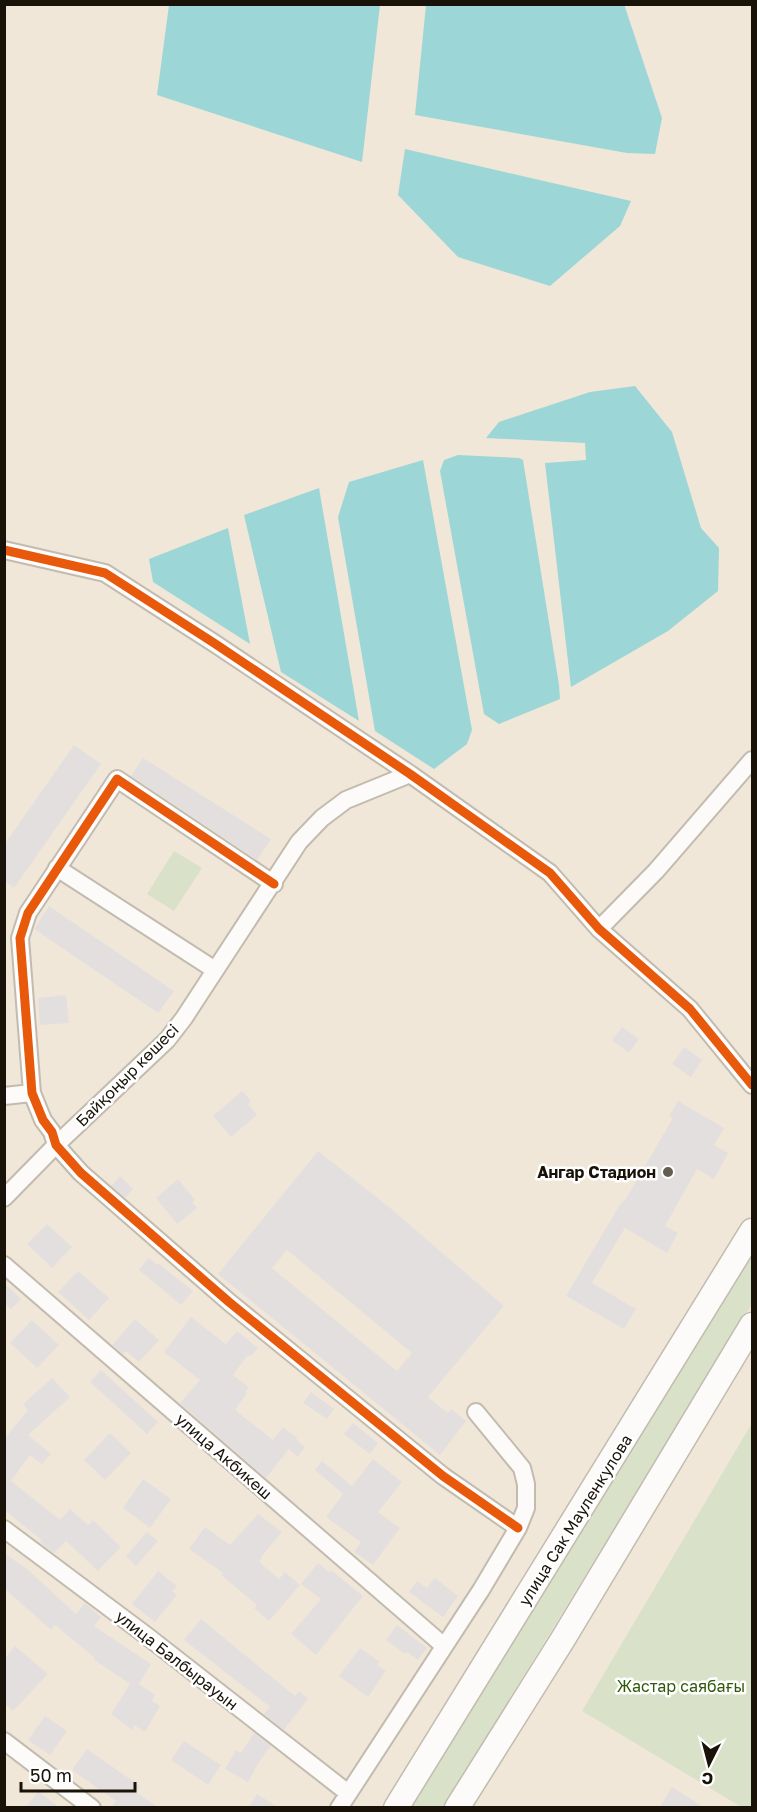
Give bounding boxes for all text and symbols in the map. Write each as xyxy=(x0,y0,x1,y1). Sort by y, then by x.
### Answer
street label: Байқоңыр көшесі xyxy=(71,1019,183,1131)
place label: Ангар Стадион xyxy=(537,1162,656,1182)
marker: Ангар Стадион xyxy=(661,1165,675,1179)
street label: улица Акбикеш xyxy=(172,1409,276,1503)
street label: улица Сак Мауленкулова xyxy=(514,1431,636,1609)
street label: улица Балбырауын xyxy=(112,1606,242,1714)
park label: Жастар саябағы xyxy=(617,1676,745,1696)
north arrow xyxy=(679,1734,739,1794)
scale bar xyxy=(21,1755,135,1793)
text: 50 m xyxy=(30,1764,72,1786)
text: С xyxy=(701,1768,714,1789)

